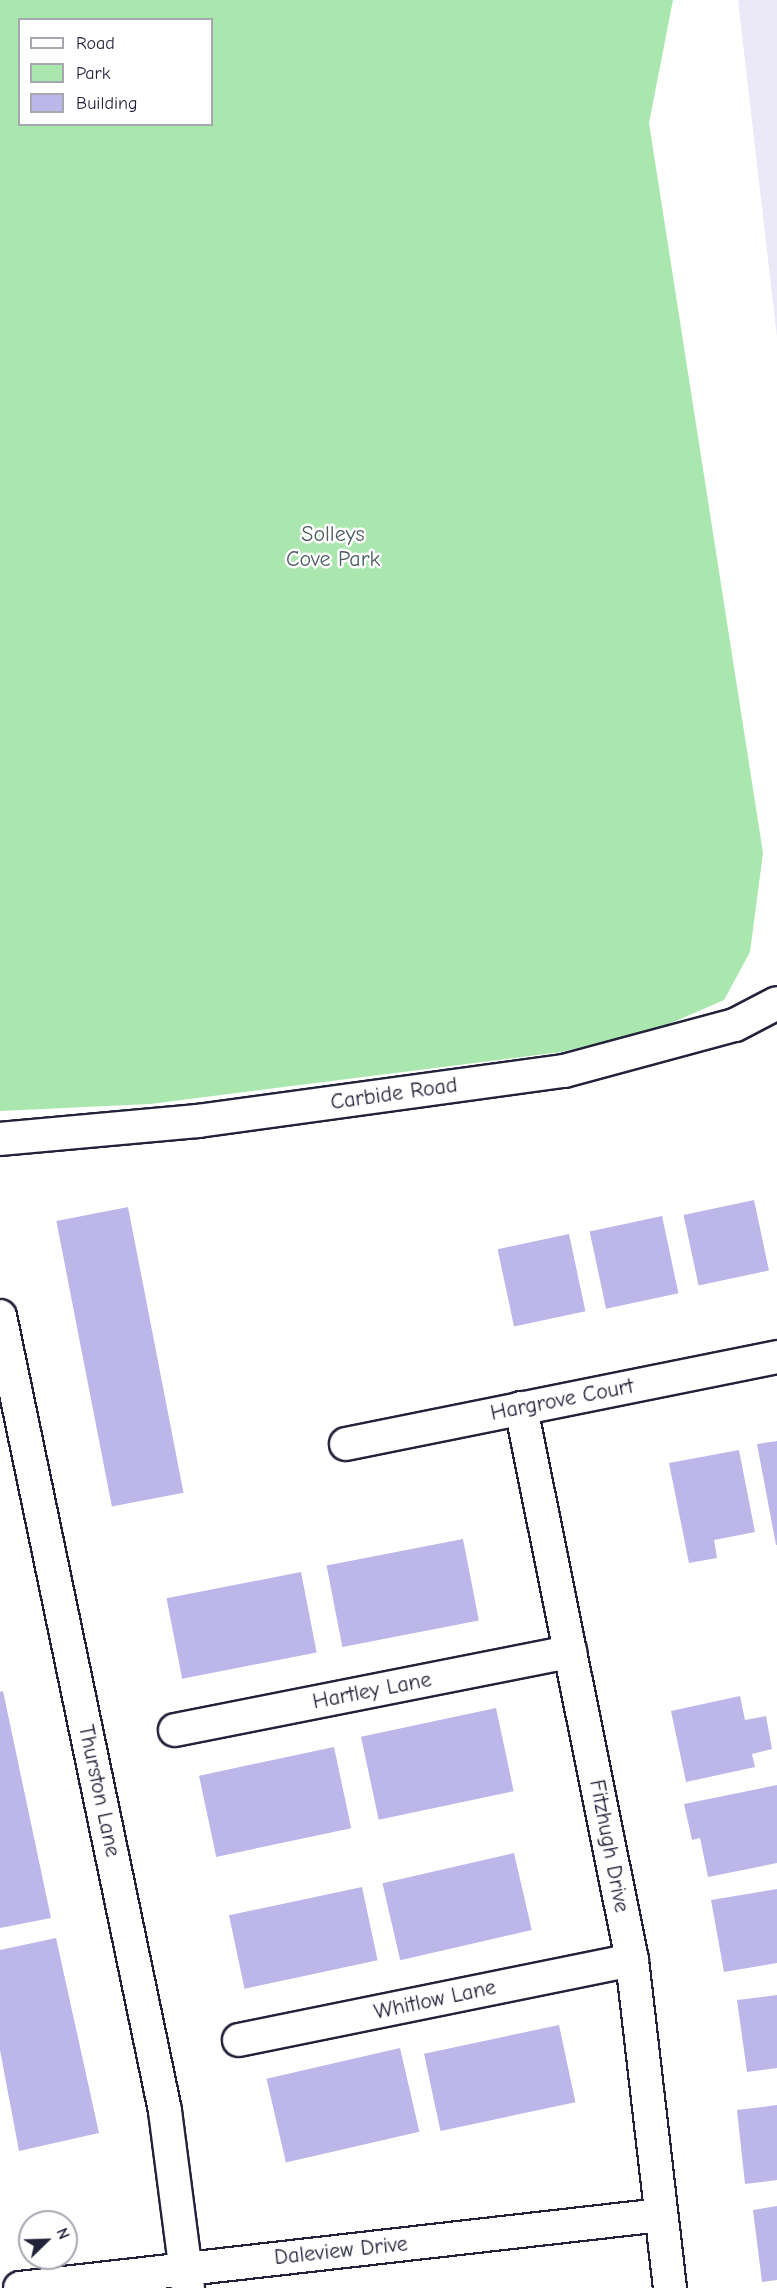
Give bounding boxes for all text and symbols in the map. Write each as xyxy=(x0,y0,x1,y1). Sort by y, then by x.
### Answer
legend xyxy=(18,18,213,126)
text: Road xyxy=(76,33,115,54)
text: Park xyxy=(76,63,110,84)
text: Building xyxy=(76,93,138,114)
park label: Solleys Cove Park xyxy=(286,521,380,572)
street label: Carbide Road xyxy=(329,1072,459,1116)
street label: Hargrove Court xyxy=(488,1373,636,1427)
street label: Hartley Lane xyxy=(310,1667,434,1715)
street label: Thurston Lane xyxy=(72,1723,126,1859)
street label: Fitzhugh Drive xyxy=(583,1777,635,1915)
street label: Whitlow Lane xyxy=(372,1974,498,2026)
north arrow xyxy=(18,2210,78,2270)
text: N xyxy=(52,2225,73,2242)
street label: Daleview Drive xyxy=(273,2231,409,2271)

